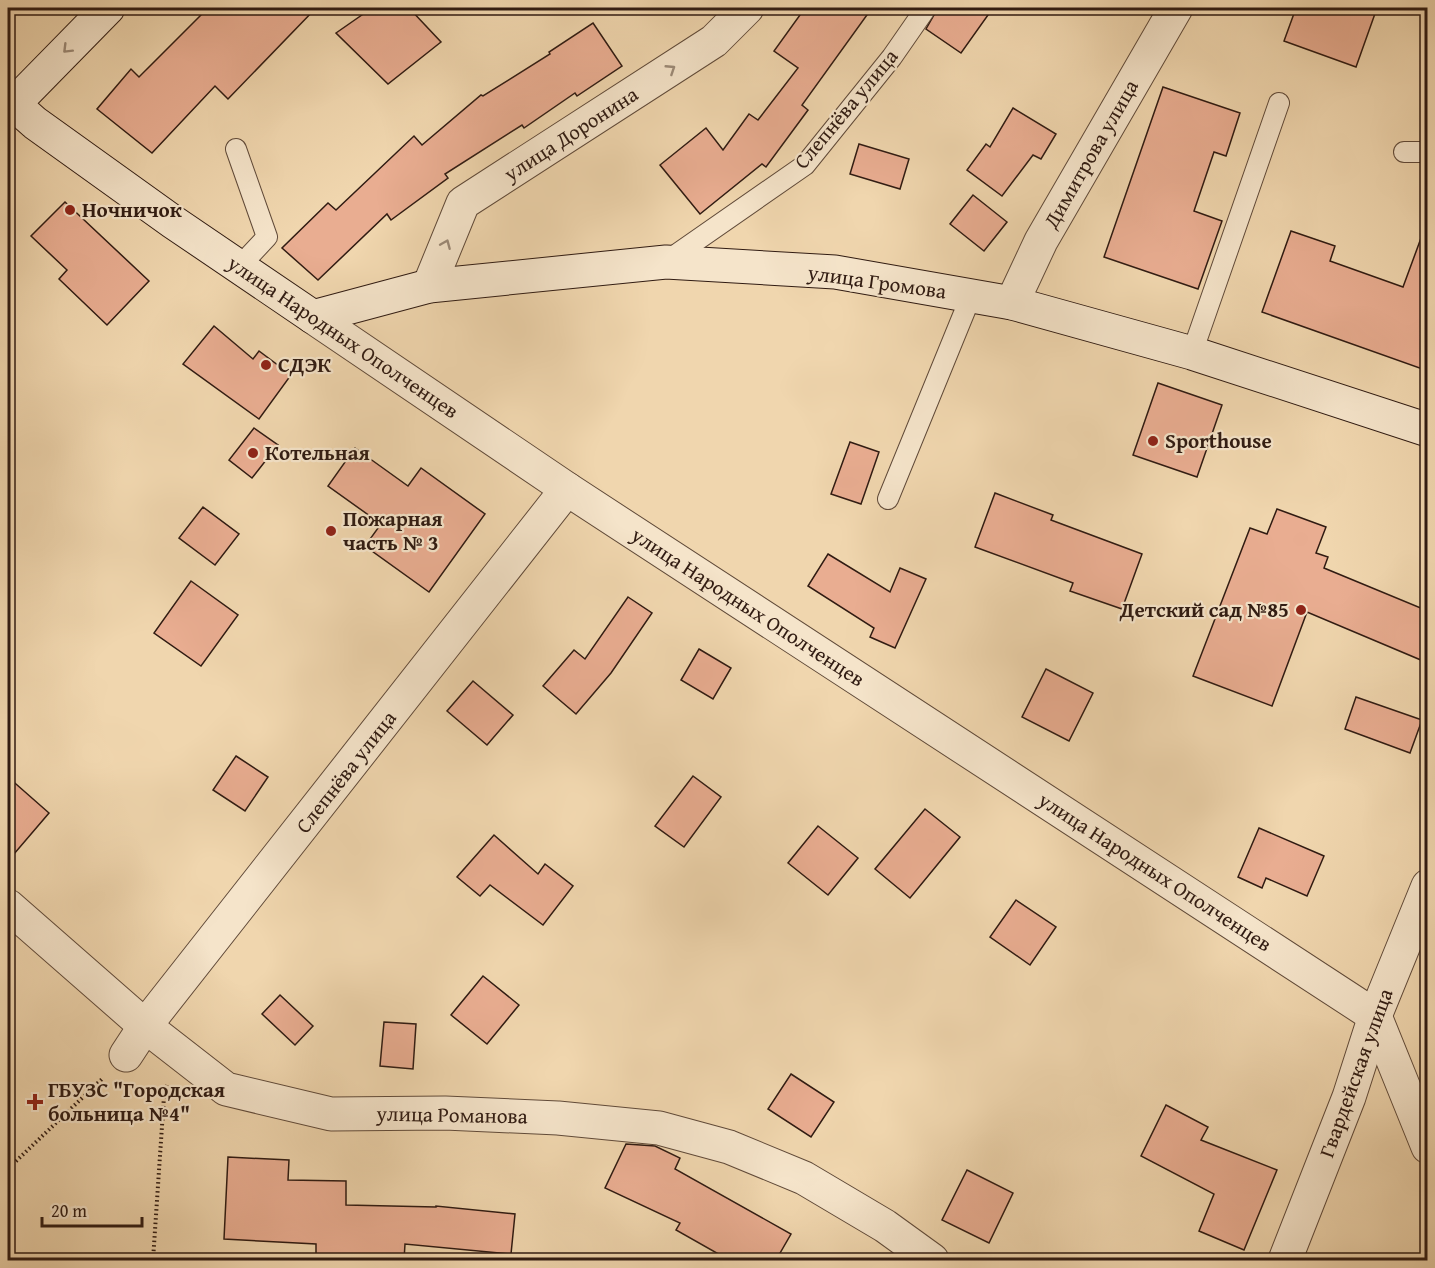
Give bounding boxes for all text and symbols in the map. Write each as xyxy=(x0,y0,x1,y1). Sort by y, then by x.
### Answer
street label: Слепнёва улица xyxy=(786,42,905,175)
one-way arrow xyxy=(63,43,74,53)
one-way arrow xyxy=(664,65,675,76)
street label: Димитрова улица xyxy=(1035,74,1146,235)
street label: улица Доронина xyxy=(497,79,644,189)
place label: Ночничок xyxy=(82,194,183,225)
marker: Ночничок xyxy=(63,203,77,217)
one-way arrow xyxy=(439,240,451,251)
street label: улица Народных Ополченцев xyxy=(221,247,465,426)
street label: улица Громова xyxy=(805,256,948,307)
place label: СДЭК xyxy=(278,349,331,380)
marker: СДЭК xyxy=(259,358,273,372)
place label: Sporthouse xyxy=(1165,425,1272,456)
marker: Sporthouse xyxy=(1146,434,1160,448)
place label: Котельная xyxy=(265,437,370,468)
marker: Котельная xyxy=(246,446,260,460)
place label: Пожарная часть № 3 xyxy=(343,503,443,558)
street label: улица Народных Ополченцев xyxy=(624,519,871,694)
marker: Пожарная часть № 3 xyxy=(324,524,338,538)
place label: Детский сад №85 xyxy=(1119,594,1289,625)
marker: Детский сад №85 xyxy=(1294,603,1308,617)
street label: Слепнёва улица xyxy=(288,704,403,840)
street label: улица Народных Ополченцев xyxy=(1031,784,1278,959)
street label: Гвардейская улица xyxy=(1311,984,1400,1162)
place label: ГБУЗС "Городская больница №4" xyxy=(48,1074,225,1129)
marker: ГБУЗС "Городская больница №4" xyxy=(26,1093,44,1111)
street label: улица Романова xyxy=(375,1098,528,1131)
scale bar xyxy=(42,1190,142,1228)
text: 20 m xyxy=(51,1197,87,1224)

